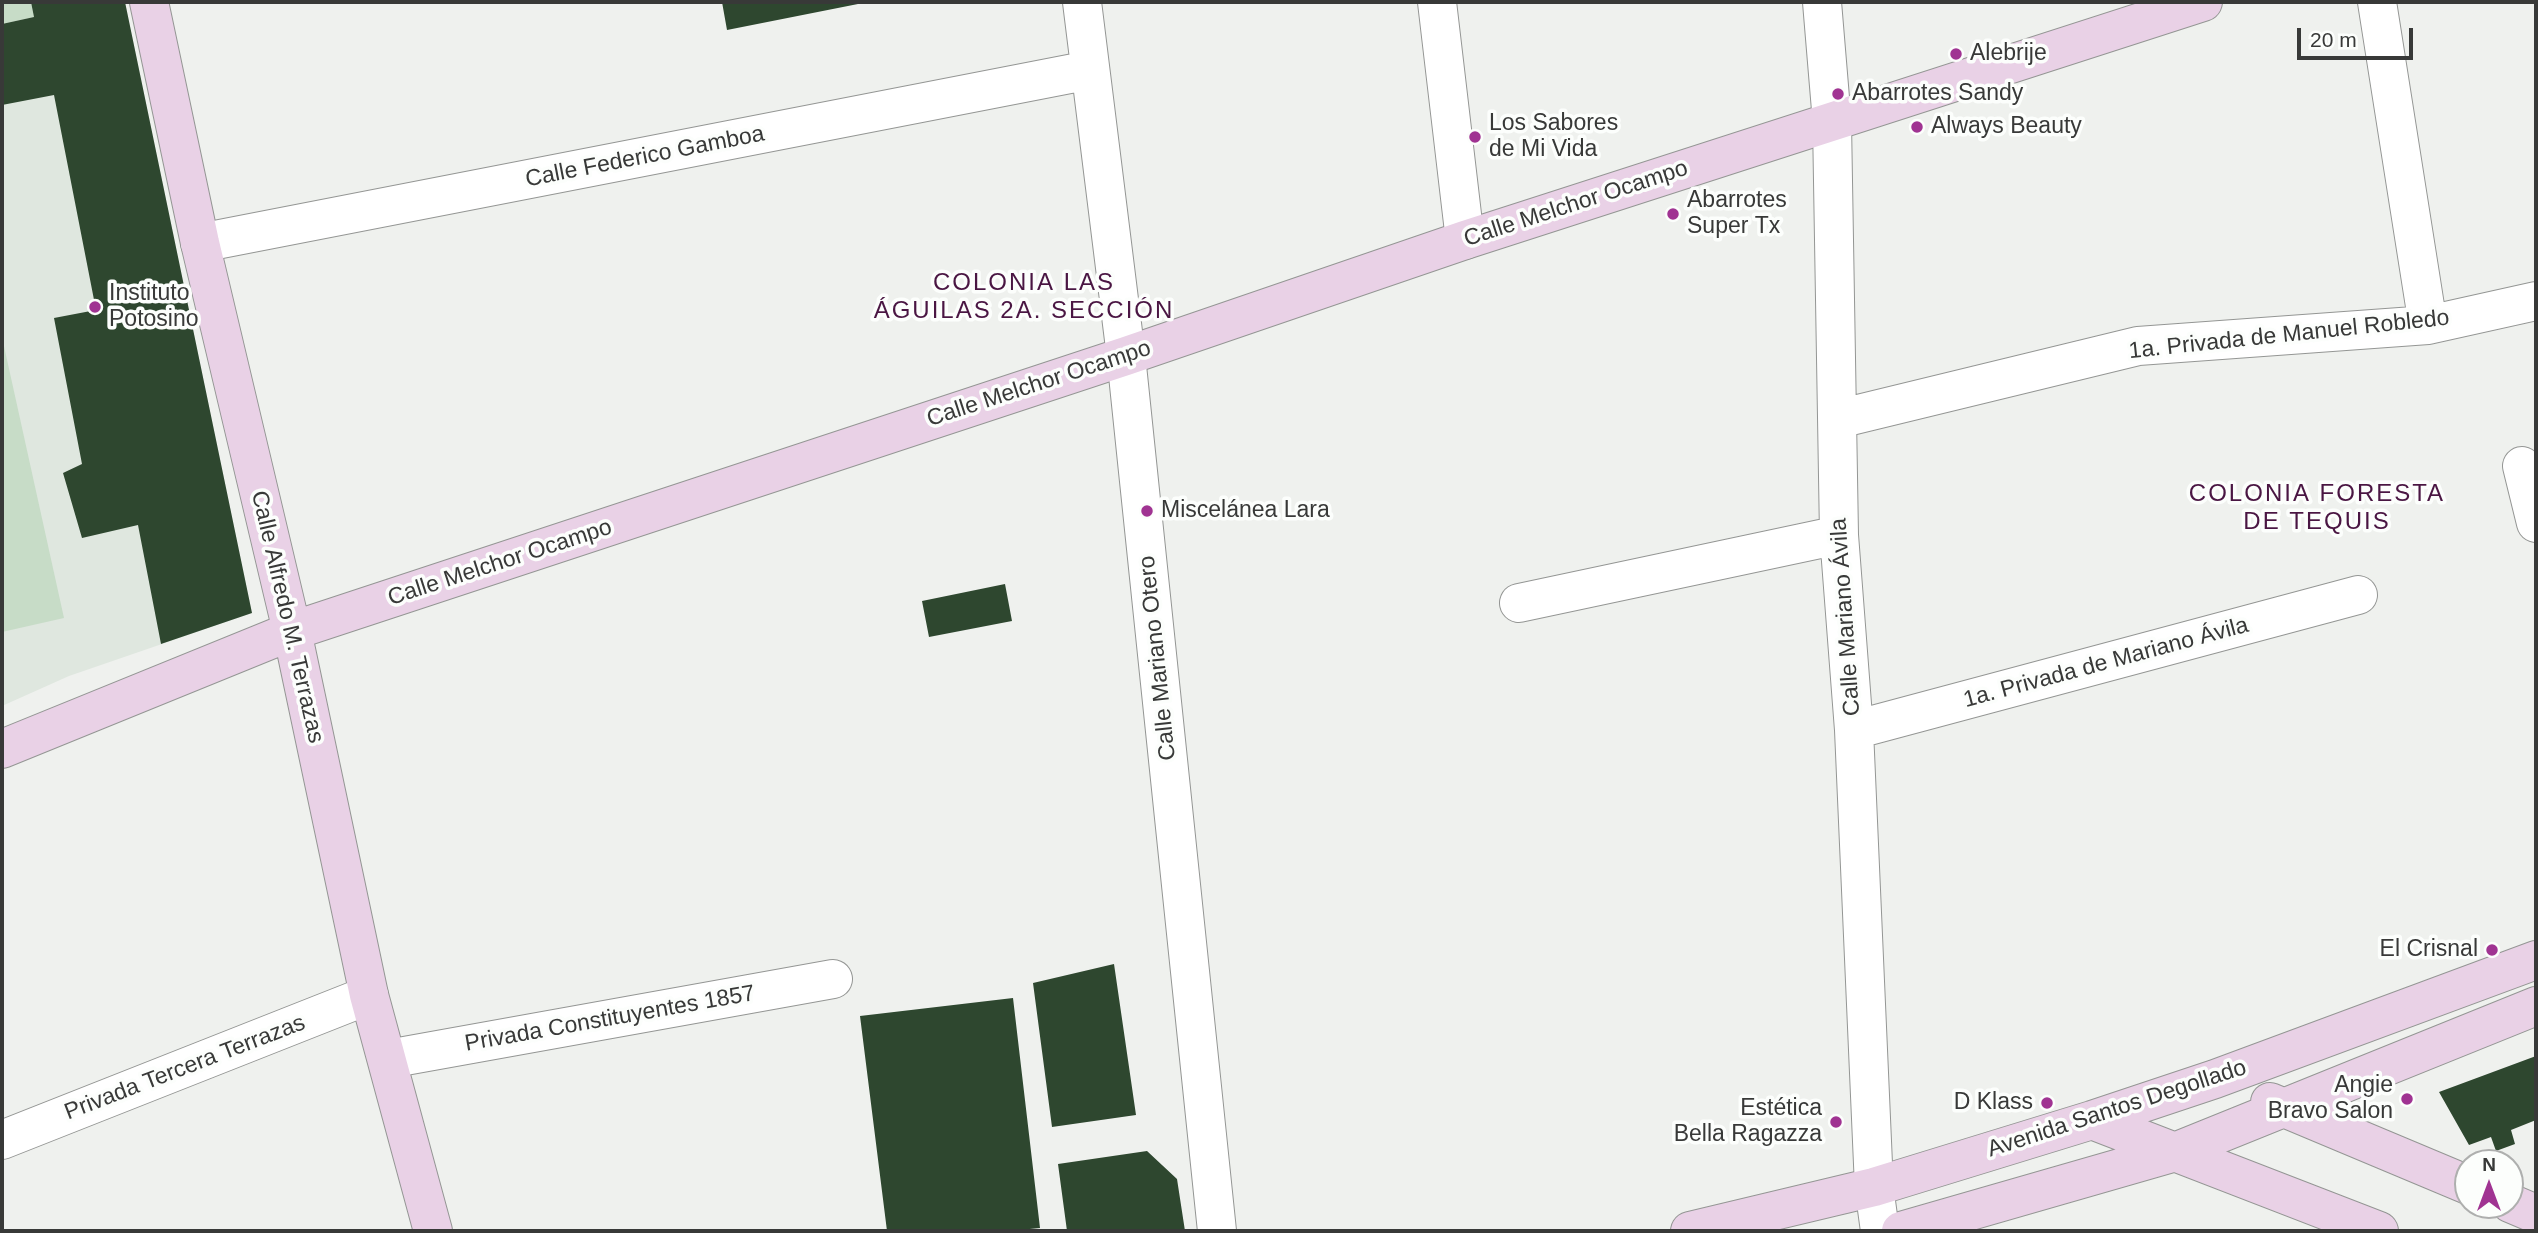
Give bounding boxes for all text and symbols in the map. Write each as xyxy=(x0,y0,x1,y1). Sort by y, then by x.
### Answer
scale bar xyxy=(2300,14,2416,58)
text: 20 m xyxy=(2310,28,2357,51)
place label: Alebrije xyxy=(1970,40,2047,68)
marker: Alebrije xyxy=(1948,46,1964,62)
place label: Abarrotes Sandy xyxy=(1852,80,2023,108)
marker: Abarrotes Sandy xyxy=(1830,86,1846,102)
place label: Los Sabores de Mi Vida xyxy=(1489,110,1618,164)
place label: Always Beauty xyxy=(1931,113,2082,141)
marker: Always Beauty xyxy=(1909,119,1925,135)
street label: Calle Federico Gamboa xyxy=(523,120,767,194)
marker: Los Sabores de Mi Vida xyxy=(1467,129,1483,145)
street label: Calle Melchor Ocampo xyxy=(1461,155,1691,253)
place label: Abarrotes Super Tx xyxy=(1687,187,1787,241)
marker: Abarrotes Super Tx xyxy=(1665,206,1681,222)
district label: COLONIA LAS ÁGUILAS 2A. SECCIÓN xyxy=(876,269,1172,325)
place label: Instituto Potosino xyxy=(109,280,199,334)
marker: Instituto Potosino xyxy=(87,299,103,315)
street label: 1a. Privada de Manuel Robledo xyxy=(2127,304,2451,366)
street label: Calle Melchor Ocampo xyxy=(924,335,1154,433)
district label: COLONIA FORESTA DE TEQUIS xyxy=(2191,480,2443,536)
street label: Calle Alfredo M. Terrazas xyxy=(245,488,329,746)
place label: Miscelánea Lara xyxy=(1161,497,1330,525)
marker: Miscelánea Lara xyxy=(1139,503,1155,519)
street label: Calle Melchor Ocampo xyxy=(385,514,615,612)
street label: Calle Mariano Ávila xyxy=(1825,517,1867,717)
street label: Calle Mariano Otero xyxy=(1134,554,1182,762)
street label: 1a. Privada de Mariano Ávila xyxy=(1960,612,2252,714)
place label: El Crisnal xyxy=(2380,936,2478,964)
marker: El Crisnal xyxy=(2484,942,2500,958)
street label: Privada Constituyentes 1857 xyxy=(463,980,757,1058)
street label: Privada Tercera Terrazas xyxy=(61,1009,309,1127)
street label: Avenida Santos Degollado xyxy=(1984,1054,2250,1164)
place label: Angie Bravo Salon xyxy=(2268,1072,2393,1126)
place label: D Klass xyxy=(1954,1089,2033,1117)
marker: Angie Bravo Salon xyxy=(2399,1091,2415,1107)
place label: Estética Bella Ragazza xyxy=(1674,1095,1822,1149)
marker: D Klass xyxy=(2039,1095,2055,1111)
marker: Estética Bella Ragazza xyxy=(1828,1114,1844,1130)
north arrow xyxy=(2454,1149,2524,1219)
text: N xyxy=(2482,1154,2496,1175)

